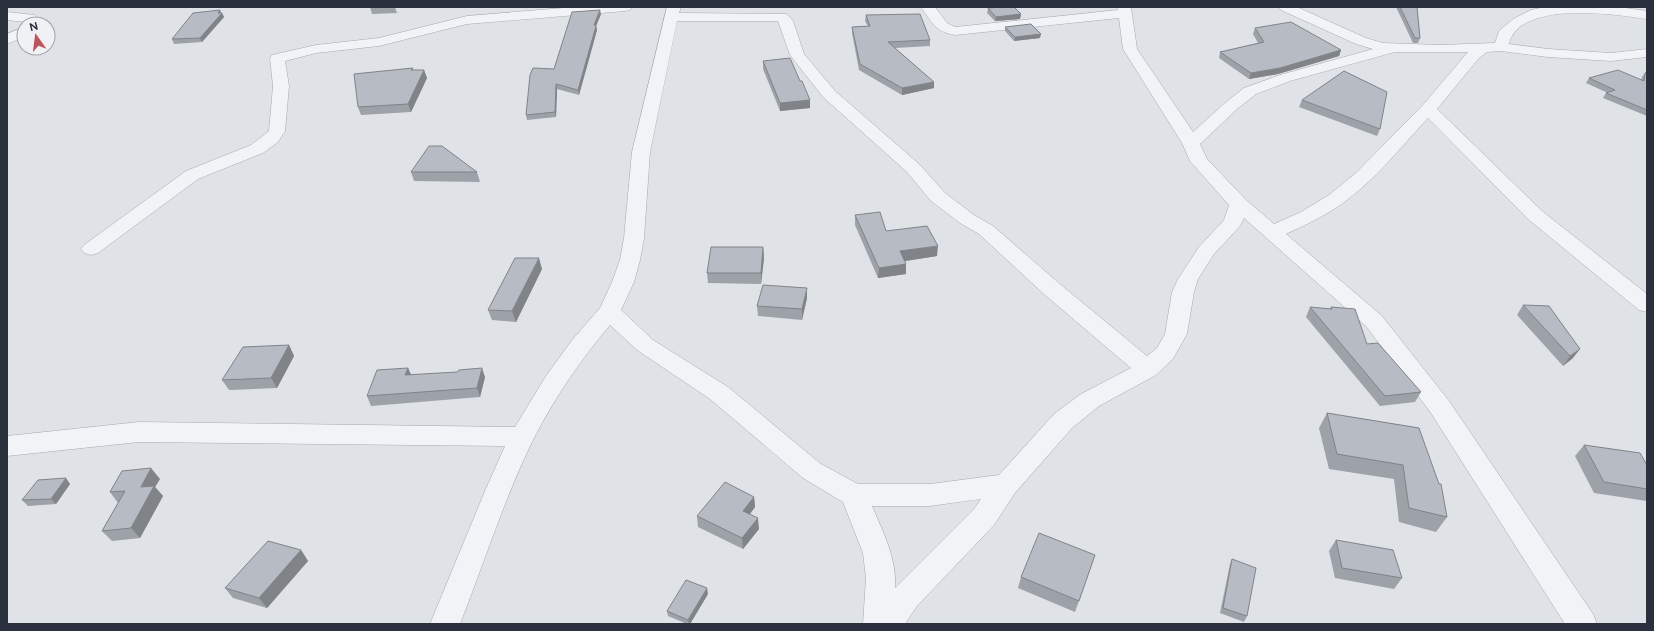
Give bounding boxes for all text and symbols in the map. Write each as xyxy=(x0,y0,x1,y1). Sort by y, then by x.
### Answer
north arrow xyxy=(16,16,56,56)
text: N xyxy=(28,19,39,34)

